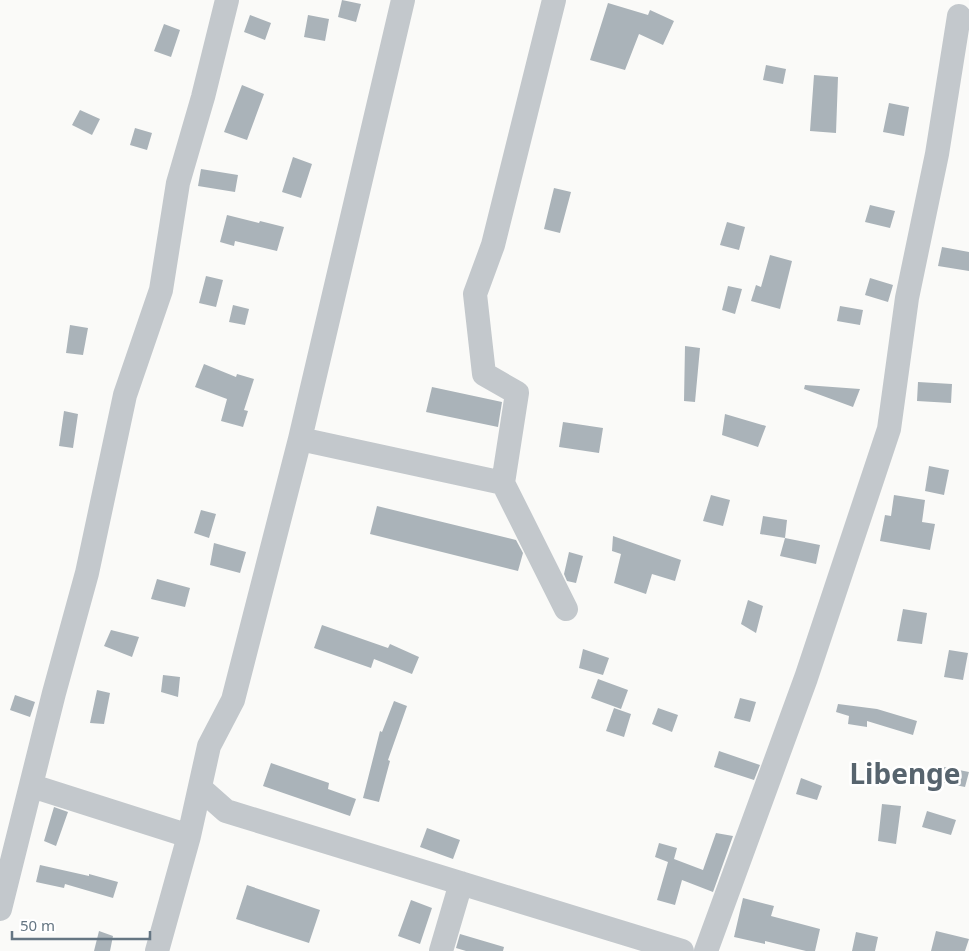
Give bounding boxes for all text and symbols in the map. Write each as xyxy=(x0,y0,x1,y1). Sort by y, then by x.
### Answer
district label: Libenge xyxy=(849,754,961,792)
scale bar xyxy=(12,908,150,940)
text: 50 m xyxy=(20,915,55,935)

